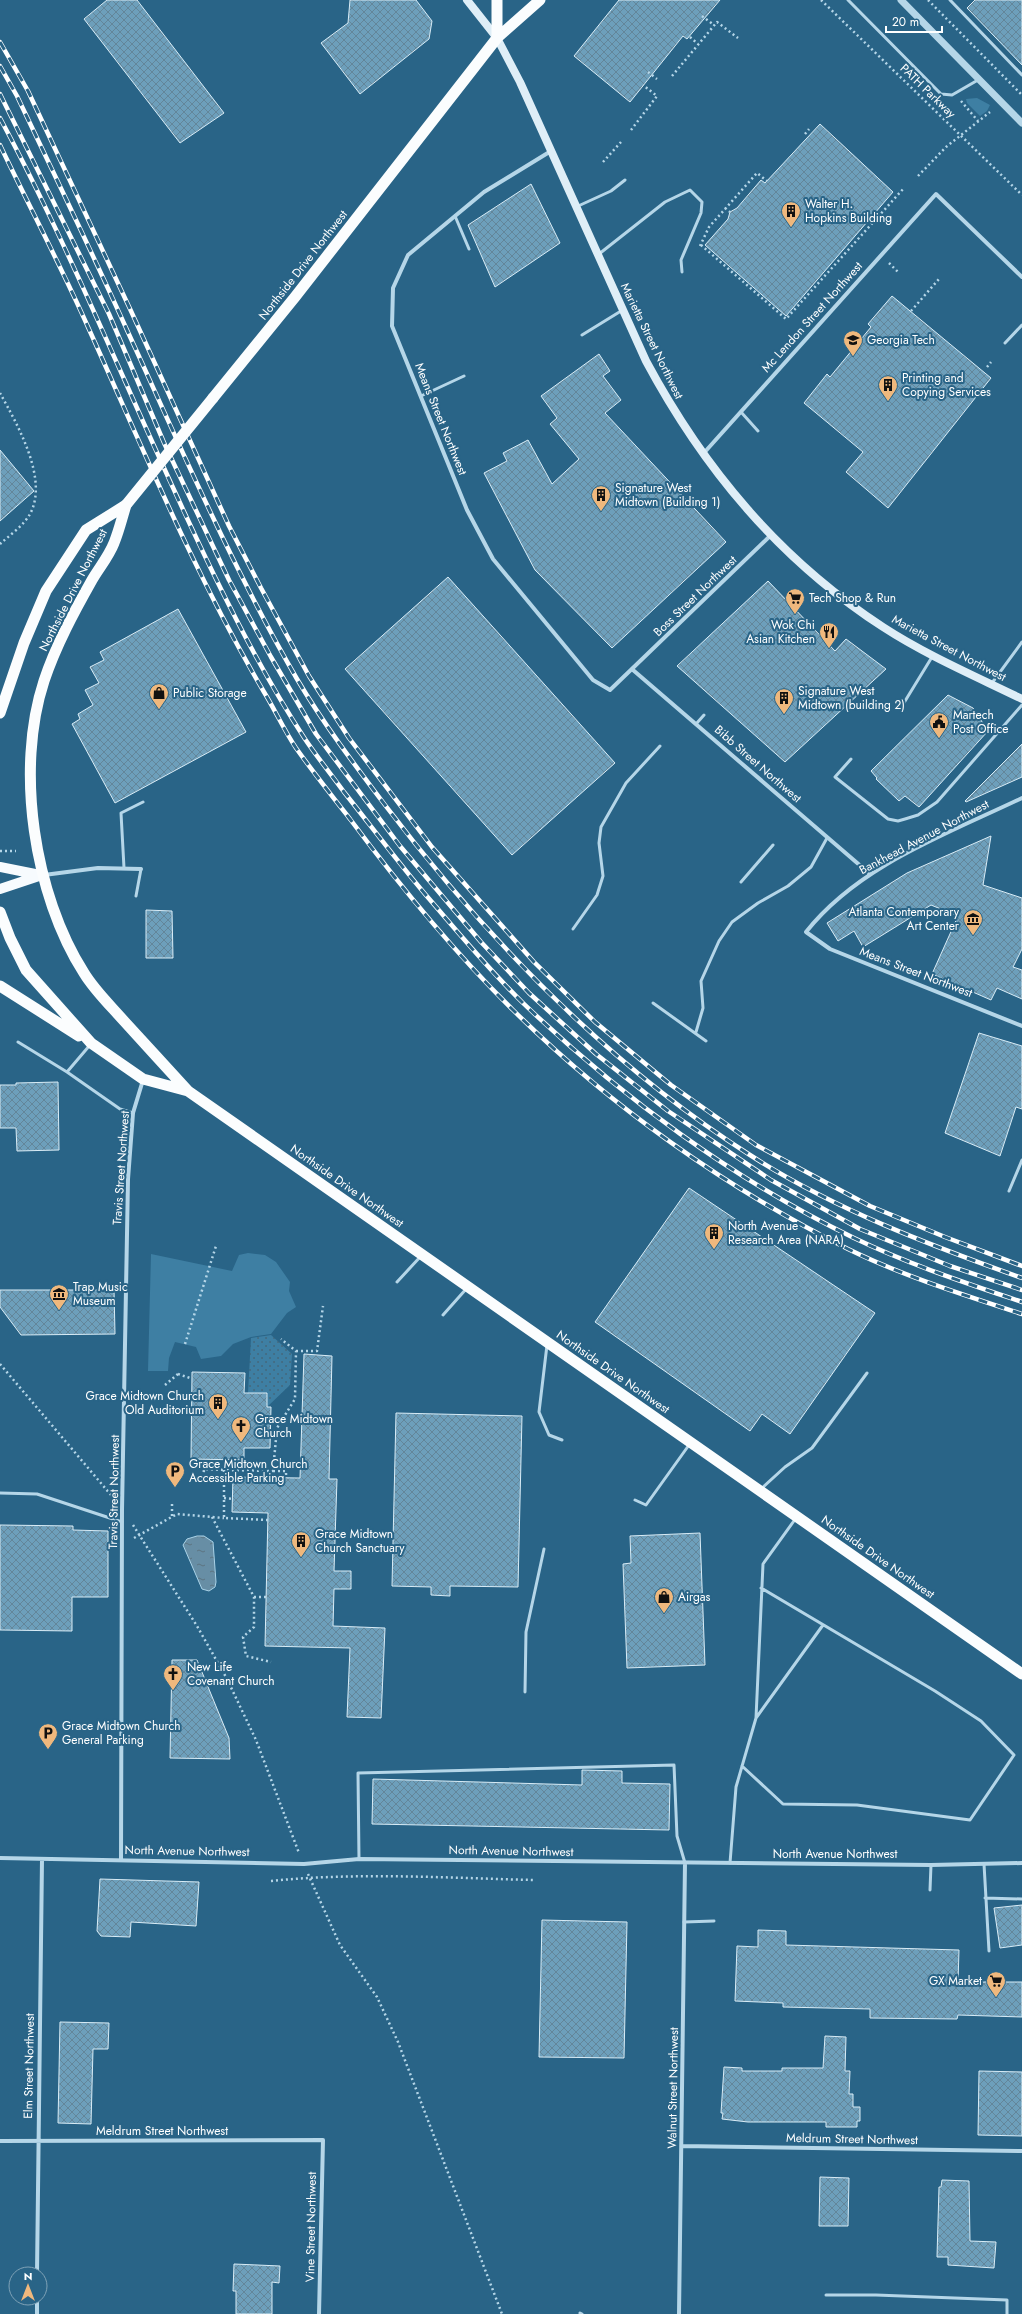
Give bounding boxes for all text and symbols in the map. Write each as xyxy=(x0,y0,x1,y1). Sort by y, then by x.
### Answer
scale bar xyxy=(886,8,942,34)
text: 20 m xyxy=(892,13,919,31)
street label: PATH Parkway xyxy=(896,60,960,123)
place label: Walter H. Hopkins Building xyxy=(805,195,892,227)
building icon: Walter H. Hopkins Building xyxy=(780,200,802,228)
street label: Northside Drive Northwest xyxy=(254,206,352,324)
street label: Mc Lendon Street Northwest xyxy=(757,258,867,376)
street label: Marietta Street Northwest xyxy=(616,280,688,402)
school or university icon: Georgia Tech xyxy=(842,329,864,357)
place label: Georgia Tech xyxy=(867,331,935,349)
street label: Means Street Northwest xyxy=(410,360,472,478)
place label: Printing and Copying Services xyxy=(902,369,991,401)
building icon: Printing and Copying Services xyxy=(877,374,899,402)
place label: Signature West Midtown (Building 1) xyxy=(615,479,720,511)
building icon: Signature West Midtown (Building 1) xyxy=(590,484,612,512)
street label: Northside Drive Northwest xyxy=(34,526,112,654)
street label: Boss Street Northwest xyxy=(649,551,741,641)
supermarket icon: Tech Shop & Run xyxy=(784,587,806,615)
place label: Tech Shop & Run xyxy=(809,589,896,607)
street label: Marietta Street Northwest xyxy=(889,610,1009,686)
place label: Wok Chi Asian Kitchen xyxy=(746,616,815,648)
restaurant icon: Wok Chi Asian Kitchen xyxy=(818,621,840,649)
shop icon: Public Storage xyxy=(148,682,170,710)
place label: Signature West Midtown (building 2) xyxy=(798,682,905,714)
place label: Public Storage xyxy=(173,684,247,702)
building icon: Signature West Midtown (building 2) xyxy=(773,687,795,715)
place label: Martech Post Office xyxy=(953,706,1008,738)
public building icon: Martech Post Office xyxy=(928,711,950,739)
street label: Bibb Street Northwest xyxy=(710,721,806,807)
street label: Bankhead Avenue Northwest xyxy=(856,795,992,879)
place label: Atlanta Contemporary Art Center xyxy=(849,903,960,935)
museum icon: Atlanta Contemporary Art Center xyxy=(962,908,984,936)
street label: Means Street Northwest xyxy=(857,942,975,1002)
street label: Travis Street Northwest xyxy=(108,1110,134,1226)
street label: Northside Drive Northwest xyxy=(287,1140,408,1232)
place label: North Avenue Research Area (NARA) xyxy=(728,1217,844,1249)
building icon: North Avenue Research Area (NARA) xyxy=(703,1222,725,1250)
place label: Trap Music Museum xyxy=(73,1278,128,1310)
museum icon: Trap Music Museum xyxy=(48,1283,70,1311)
street label: Northside Drive Northwest xyxy=(553,1326,674,1418)
place label: Grace Midtown Church Old Auditorium xyxy=(86,1387,204,1419)
building icon: Grace Midtown Church Old Auditorium xyxy=(207,1392,229,1420)
place label: Grace Midtown Church xyxy=(255,1410,333,1442)
church icon: Grace Midtown Church xyxy=(230,1415,252,1443)
street label: Travis Street Northwest xyxy=(104,1434,124,1549)
place label: Grace Midtown Church Accessible Parking xyxy=(189,1455,308,1487)
parking icon: Grace Midtown Church Accessible Parking xyxy=(164,1460,186,1488)
street label: Northside Drive Northwest xyxy=(818,1511,939,1603)
place label: Grace Midtown Church Sanctuary xyxy=(315,1525,405,1557)
building icon: Grace Midtown Church Sanctuary xyxy=(290,1530,312,1558)
shop icon: Airgas xyxy=(653,1586,675,1614)
place label: Airgas xyxy=(678,1588,711,1606)
place label: New Life Covenant Church xyxy=(187,1658,275,1690)
church icon: New Life Covenant Church xyxy=(162,1663,184,1691)
place label: Grace Midtown Church General Parking xyxy=(62,1717,181,1749)
parking icon: Grace Midtown Church General Parking xyxy=(37,1722,59,1750)
street label: North Avenue Northwest xyxy=(125,1841,250,1861)
street label: North Avenue Northwest xyxy=(449,1841,574,1861)
street label: North Avenue Northwest xyxy=(773,1845,897,1863)
supermarket icon: GX Market xyxy=(985,1970,1007,1998)
place label: GX Market xyxy=(929,1972,982,1990)
street label: Elm Street Northwest xyxy=(19,2013,39,2119)
street label: Walnut Street Northwest xyxy=(663,2027,683,2149)
street label: Meldrum Street Northwest xyxy=(96,2122,228,2140)
street label: Meldrum Street Northwest xyxy=(786,2129,918,2149)
street label: Vine Street Northwest xyxy=(301,2172,321,2282)
north arrow xyxy=(8,2266,48,2306)
text: N xyxy=(24,2268,32,2284)

